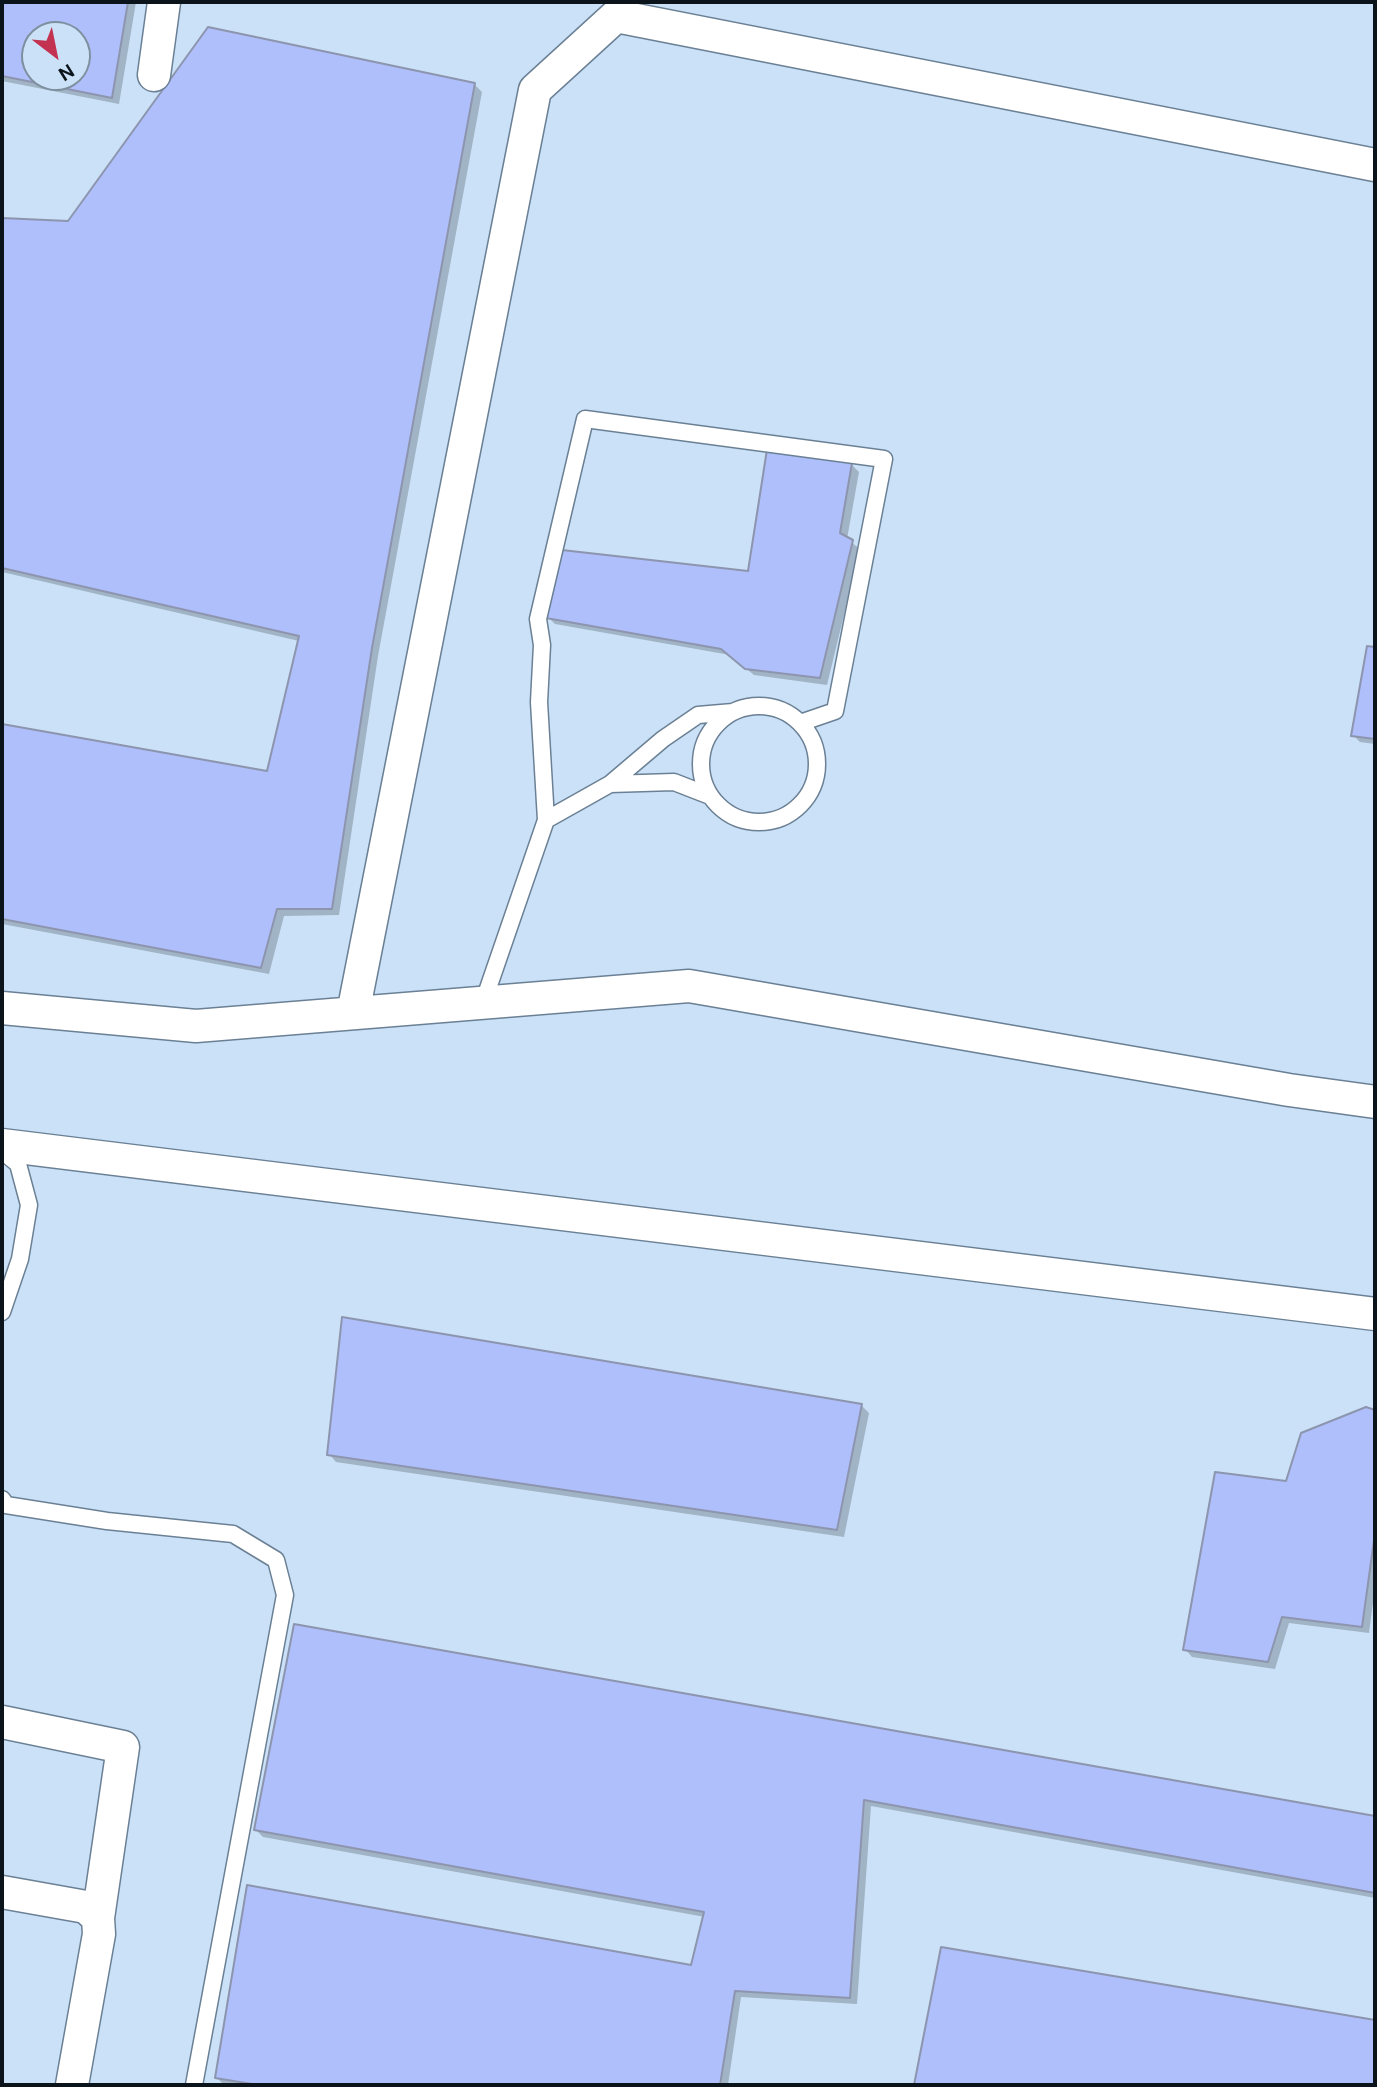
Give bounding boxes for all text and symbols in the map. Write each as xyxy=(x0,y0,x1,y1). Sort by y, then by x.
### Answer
north arrow xyxy=(21,21,91,91)
text: N xyxy=(54,58,79,87)

